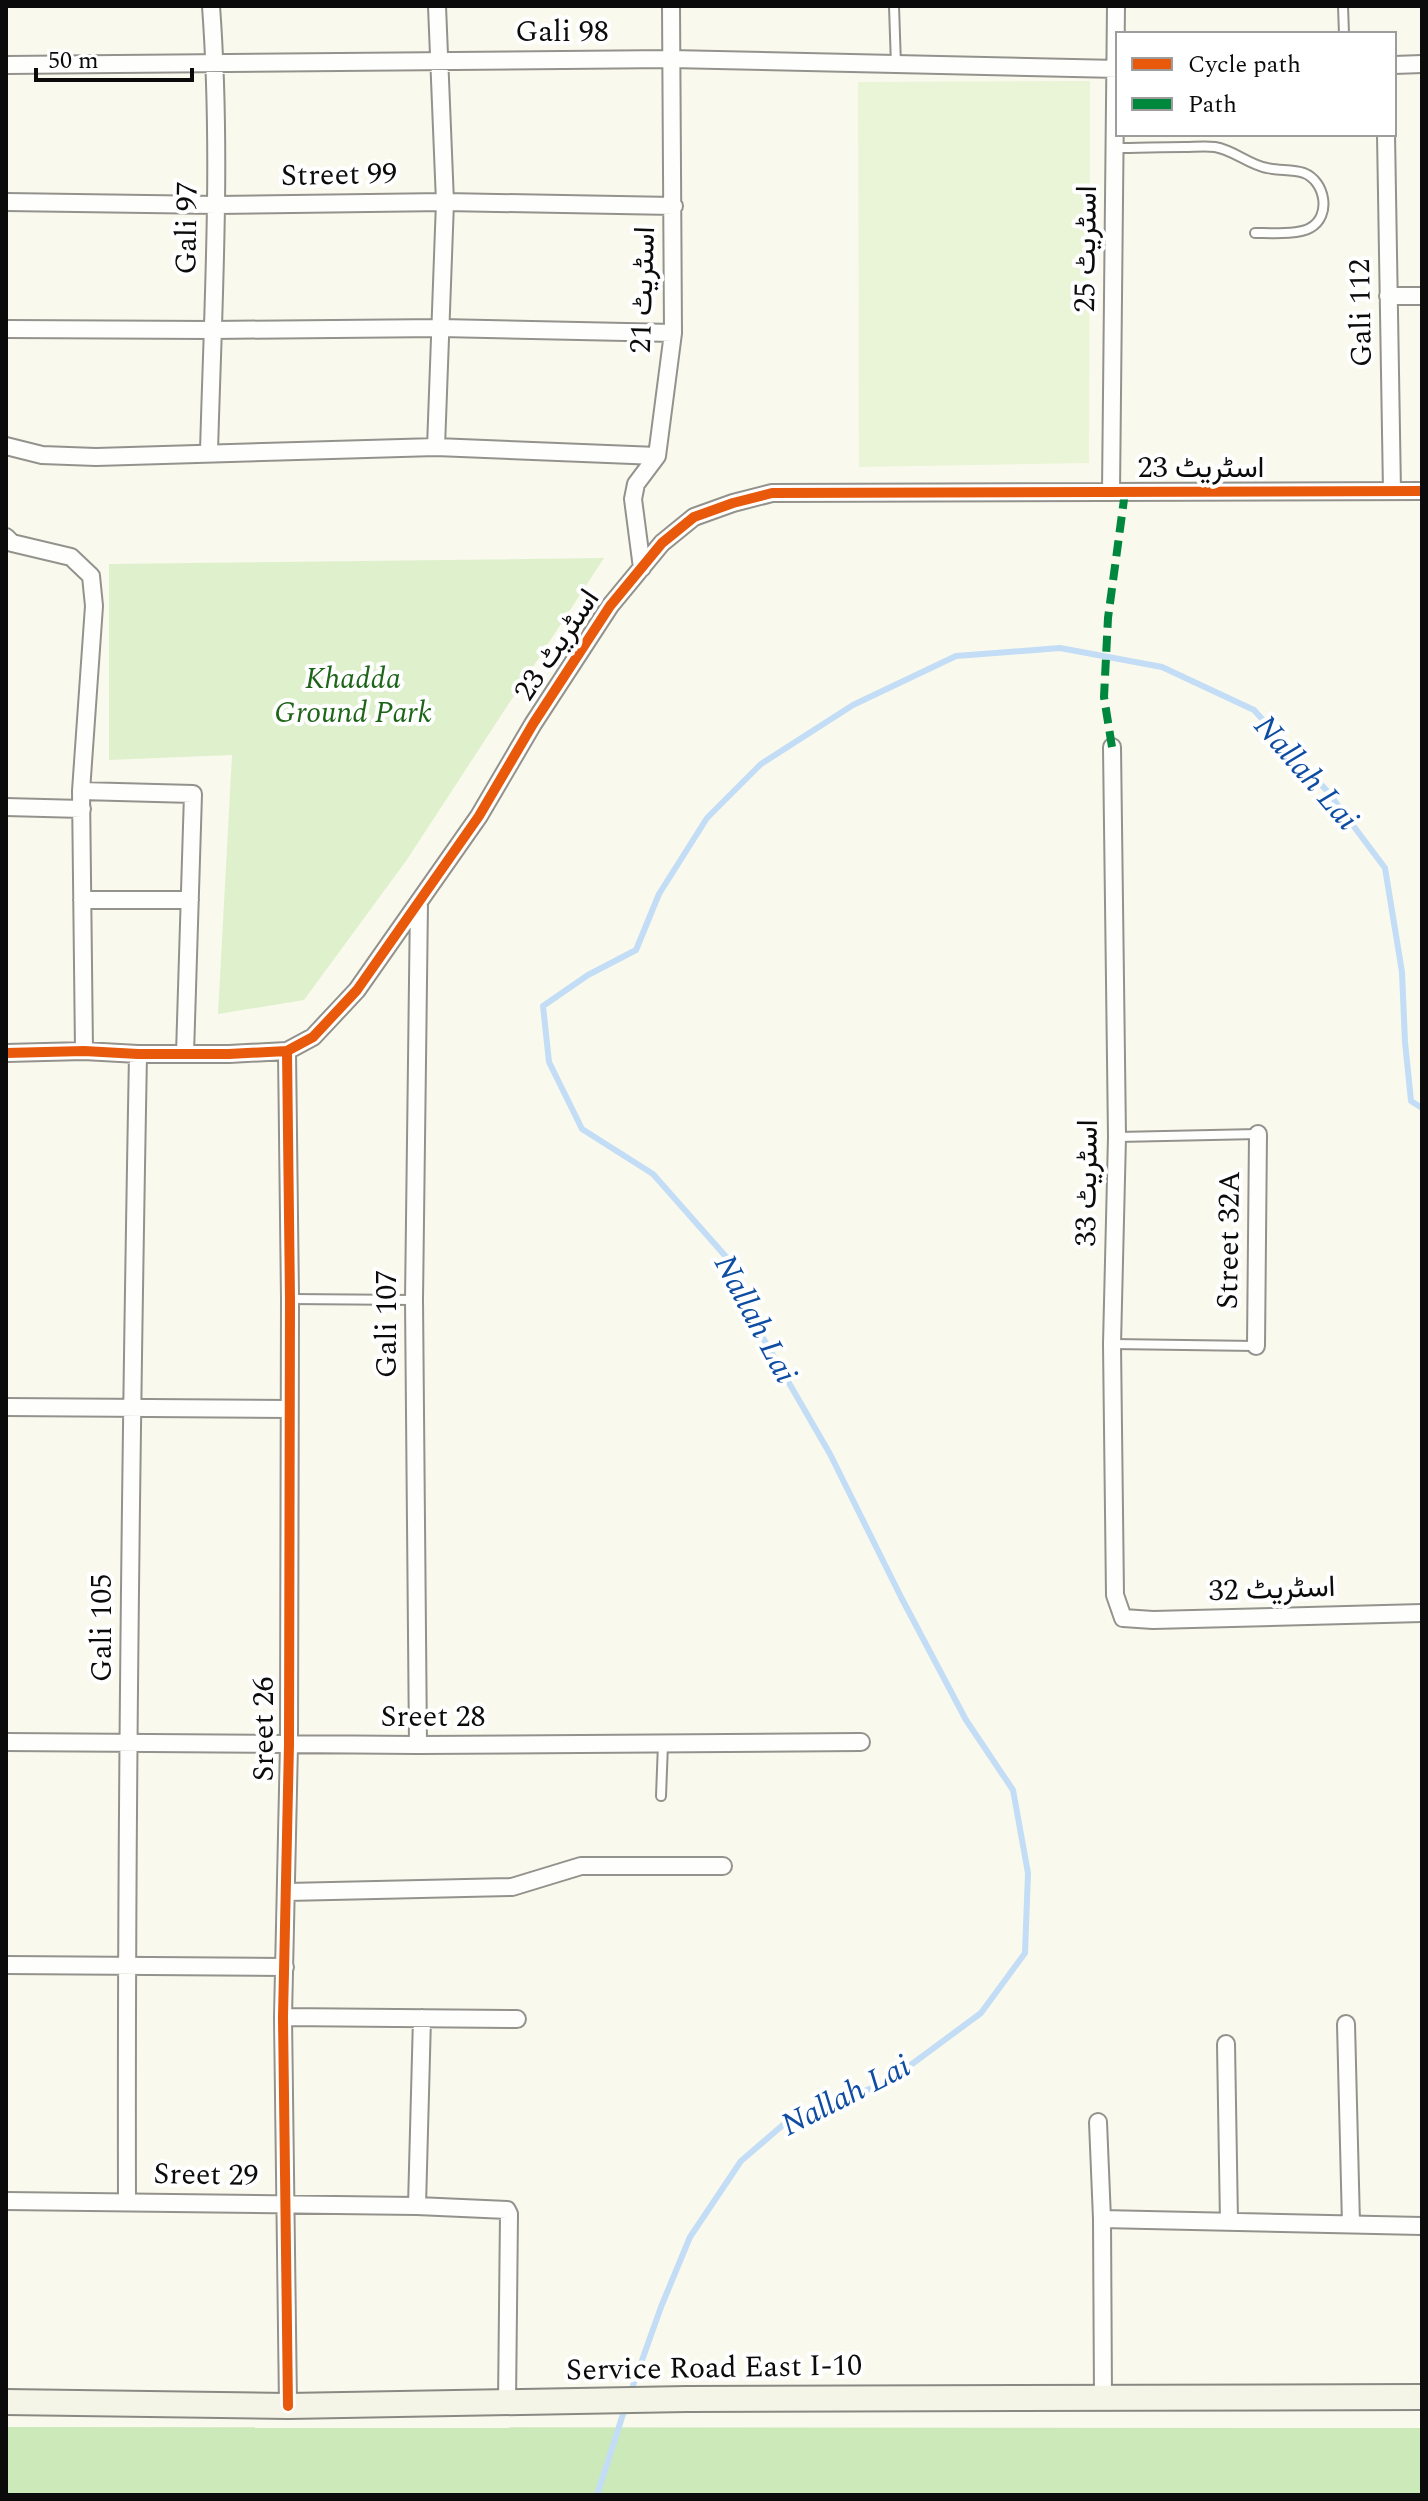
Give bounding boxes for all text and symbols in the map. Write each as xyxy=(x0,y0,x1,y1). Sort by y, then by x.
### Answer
street label: Gali 98 xyxy=(515,9,609,55)
scale bar xyxy=(36,32,192,82)
legend xyxy=(1116,32,1396,136)
text: 50 m xyxy=(48,43,99,79)
text: Cycle path xyxy=(1188,47,1301,83)
text: Path xyxy=(1188,87,1237,123)
street label: Street 99 xyxy=(280,151,398,199)
street label: Gali 97 xyxy=(163,181,211,275)
street label: اسٹریٹ 25 xyxy=(1062,185,1110,313)
street label: اسٹریٹ 21 xyxy=(618,226,668,354)
street label: Gali 112 xyxy=(1337,258,1385,368)
street label: اسٹریٹ 23 xyxy=(1137,445,1265,491)
street label: اسٹریٹ 23 xyxy=(502,579,612,711)
park label: Khadda Ground Park xyxy=(274,656,432,736)
water label: Nallah Lai xyxy=(1241,704,1371,842)
street label: اسٹریٹ 33 xyxy=(1063,1119,1111,1247)
street label: Street 32A xyxy=(1205,1170,1253,1310)
water label: Nallah Lai xyxy=(700,1246,810,1392)
street label: Gali 107 xyxy=(364,1270,410,1378)
street label: اسٹریٹ 32 xyxy=(1208,1564,1336,1614)
street label: Gali 105 xyxy=(79,1574,125,1682)
street label: Sreet 26 xyxy=(241,1677,287,1782)
street label: Sreet 28 xyxy=(381,1694,486,1740)
water label: Nallah Lai xyxy=(772,2042,920,2150)
street label: Sreet 29 xyxy=(153,2151,259,2199)
street label: Service Road East I-10 xyxy=(566,2342,862,2394)

